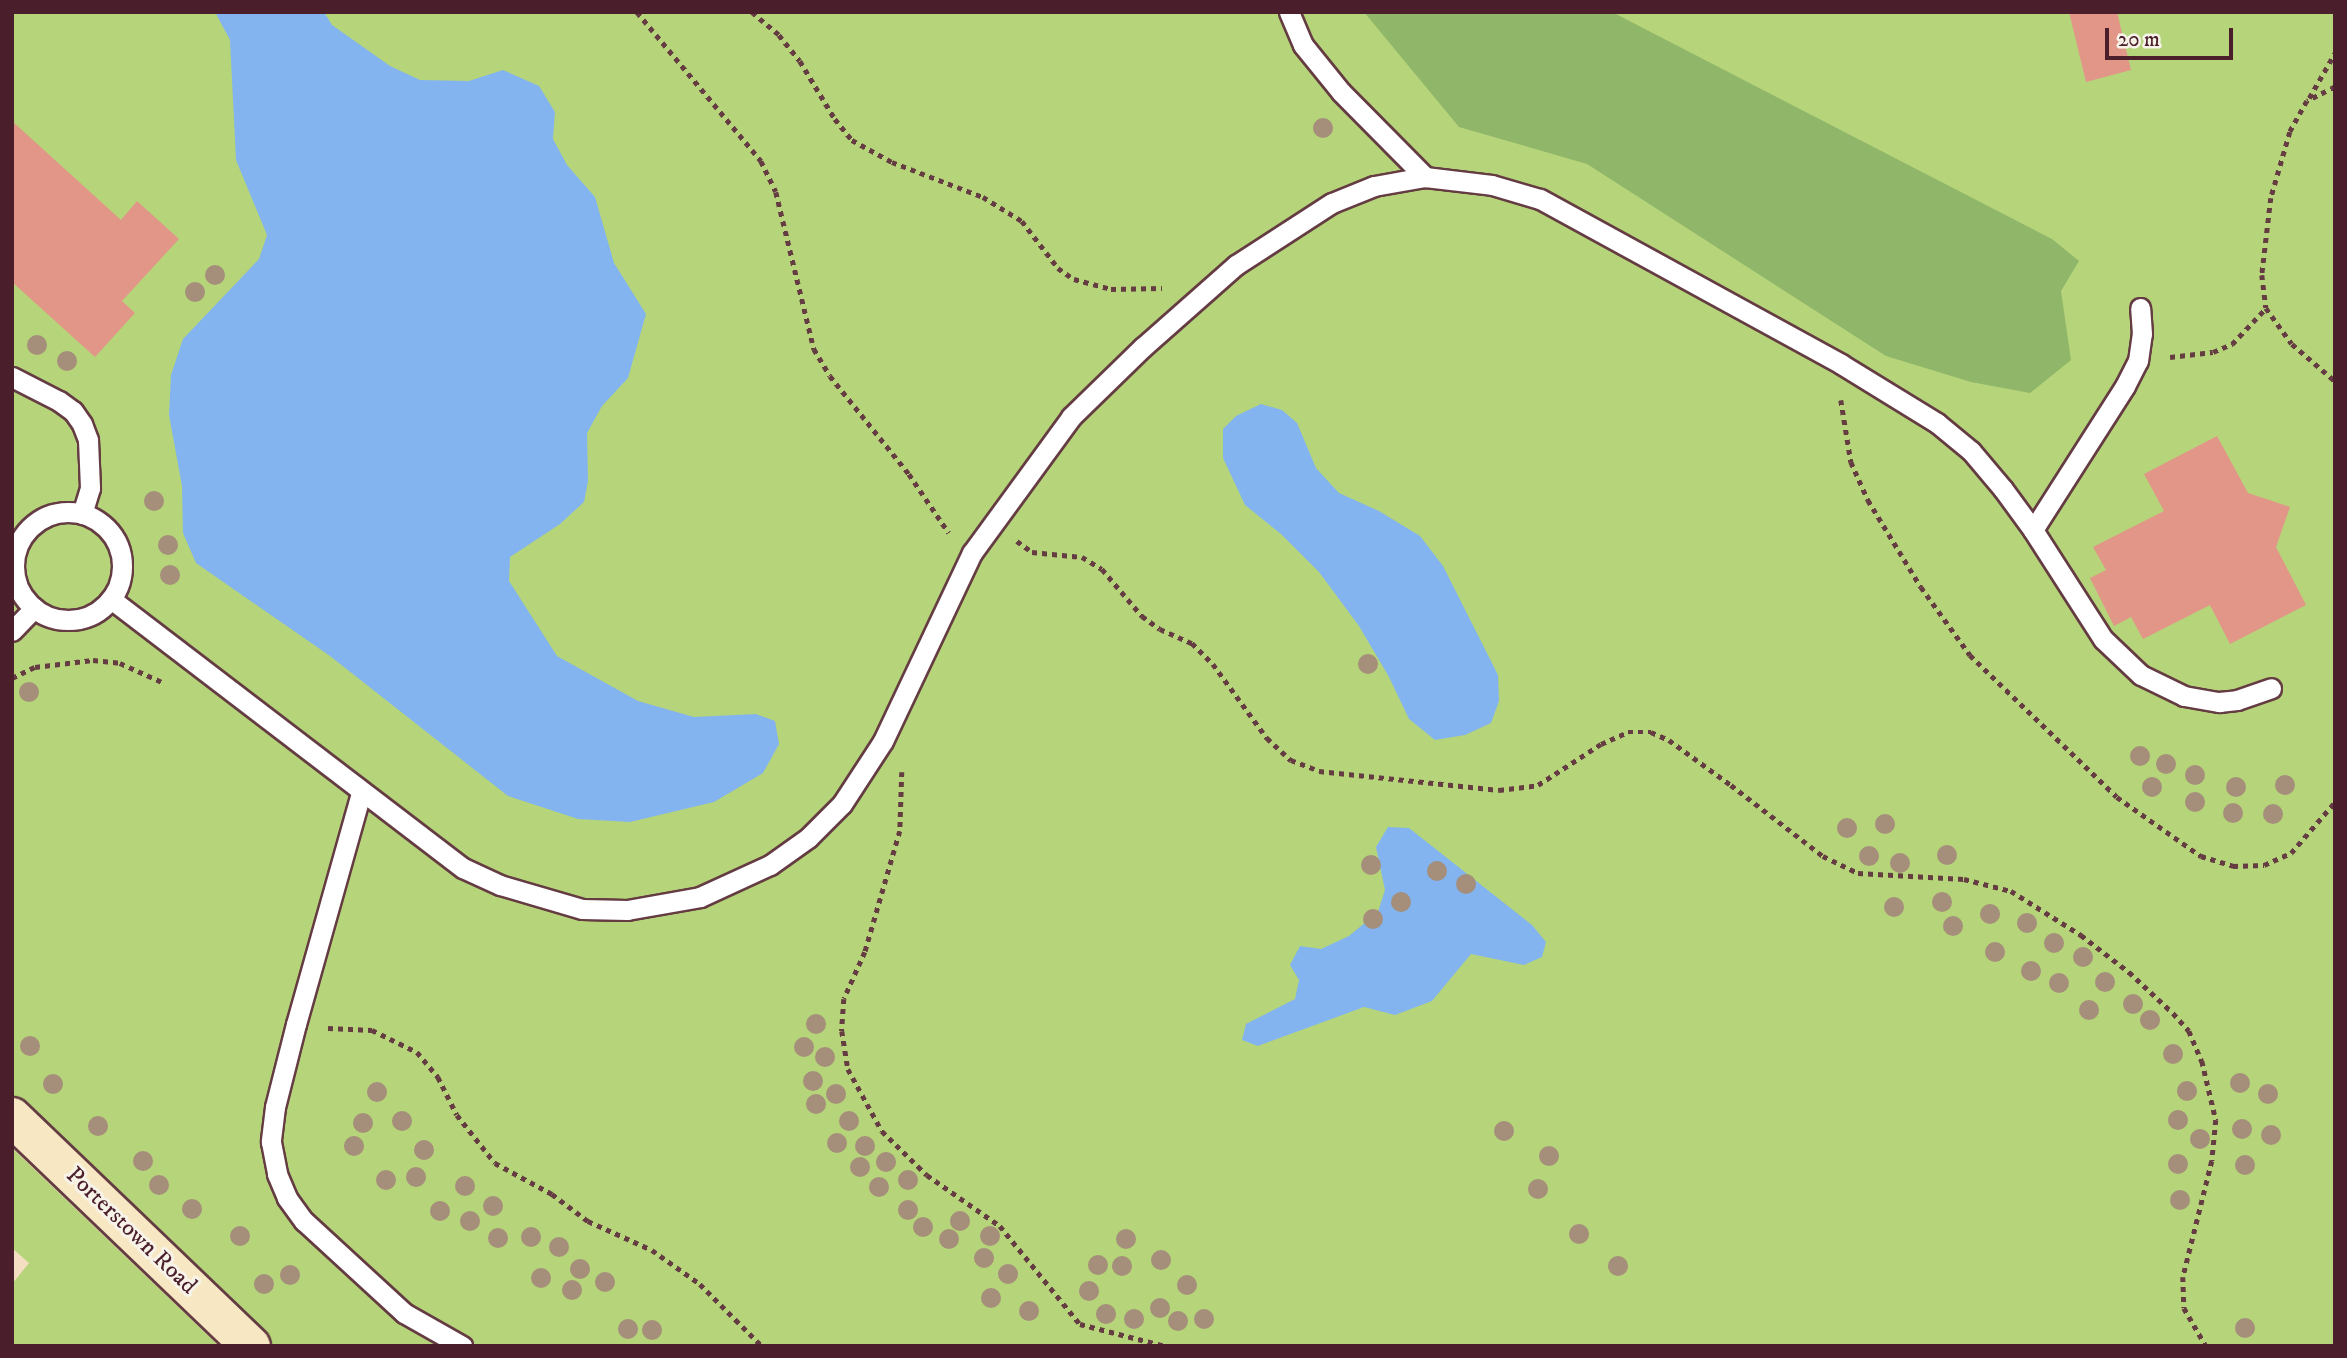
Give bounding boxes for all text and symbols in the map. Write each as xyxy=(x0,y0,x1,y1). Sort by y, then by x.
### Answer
scale bar xyxy=(2109,14,2237,58)
text: 20 m xyxy=(2118,27,2160,53)
street label: Porterstown Road xyxy=(60,1161,202,1301)

